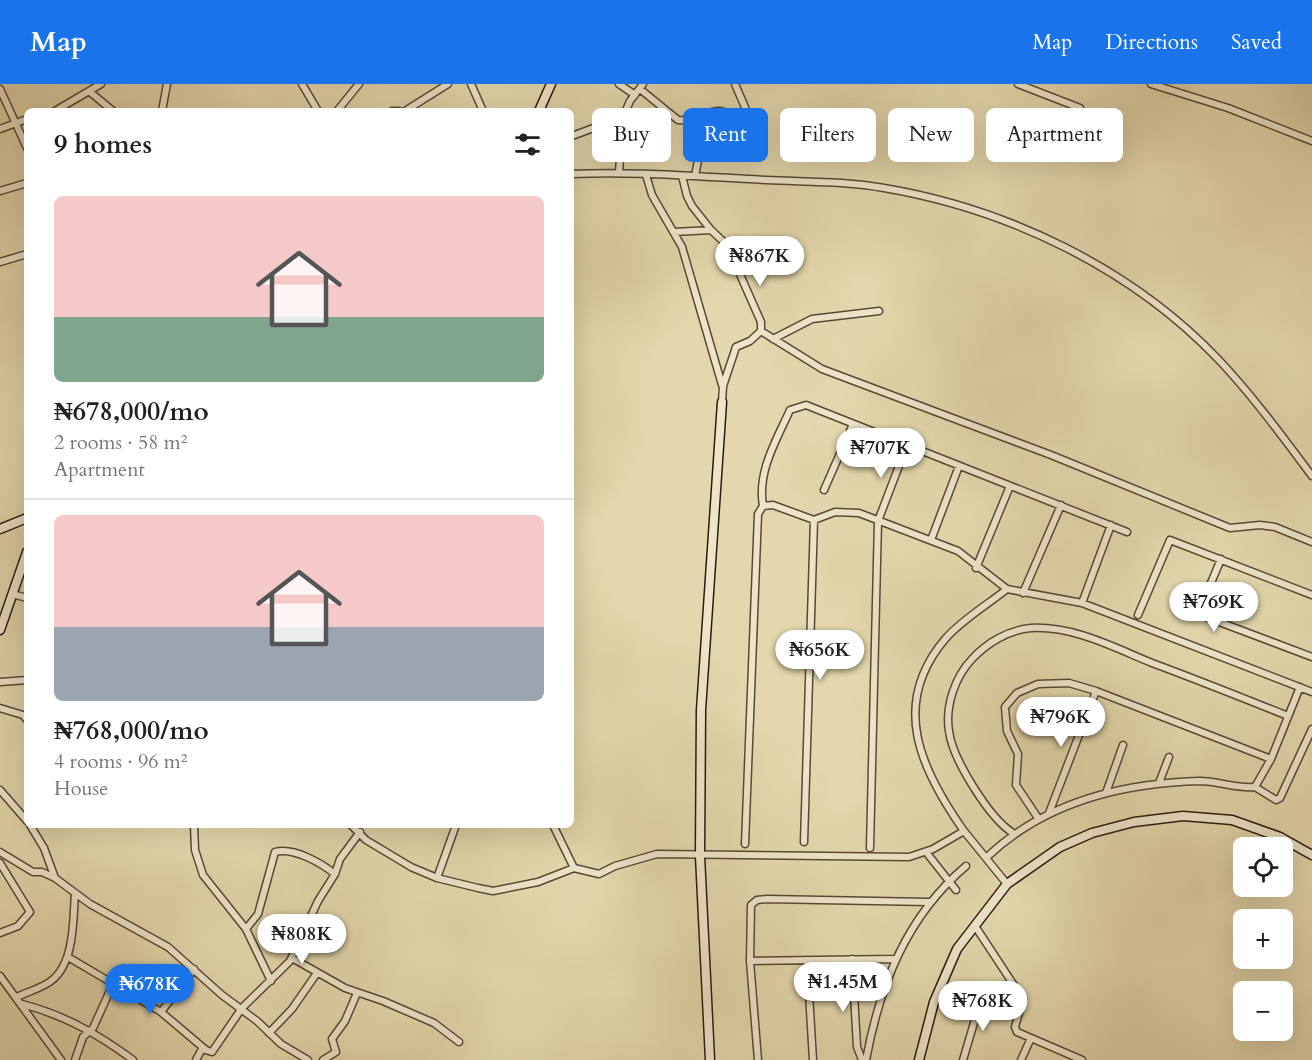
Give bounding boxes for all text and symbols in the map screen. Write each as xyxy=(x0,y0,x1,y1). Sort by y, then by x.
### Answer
text: Map xyxy=(30,23,87,61)
text: Map xyxy=(1032,28,1072,57)
text: Directions xyxy=(1105,28,1198,57)
text: Saved xyxy=(1231,28,1282,57)
chip: Buy xyxy=(592,108,671,162)
chip: Rent xyxy=(683,108,768,162)
chip: Filters xyxy=(780,108,876,162)
chip: New xyxy=(888,108,974,162)
chip: Apartment xyxy=(986,108,1123,162)
text: 9 homes xyxy=(54,127,152,162)
icon: filters xyxy=(511,128,544,161)
icon: home xyxy=(245,235,353,343)
pin: ₦867K xyxy=(718,236,802,287)
text: ₦867K xyxy=(729,242,791,269)
text: ₦678,000/mo xyxy=(54,394,209,429)
pin: ₦707K xyxy=(839,428,923,479)
text: 2 rooms · 58 m² xyxy=(54,429,187,456)
text: ₦707K xyxy=(850,434,912,461)
text: Apartment xyxy=(54,456,145,483)
icon: home xyxy=(245,554,353,662)
pin: ₦769K xyxy=(1172,582,1256,633)
text: ₦769K xyxy=(1183,588,1245,615)
pin: ₦656K xyxy=(778,630,862,681)
text: ₦656K xyxy=(789,636,851,663)
pin: ₦796K xyxy=(1019,697,1103,748)
text: ₦796K xyxy=(1030,703,1092,730)
text: ₦768,000/mo xyxy=(54,713,209,748)
text: 4 rooms · 96 m² xyxy=(54,748,187,775)
text: House xyxy=(54,775,108,802)
map controls xyxy=(1233,837,1293,1041)
button: locate xyxy=(1233,837,1293,897)
button: + xyxy=(1233,909,1293,969)
pin: ₦808K xyxy=(260,914,344,965)
text: ₦808K xyxy=(271,920,333,947)
pin: ₦1.45M xyxy=(794,962,892,1013)
pin: ₦678K xyxy=(108,964,192,1015)
text: ₦1.45M xyxy=(808,968,878,995)
text: ₦678K xyxy=(119,970,181,997)
pin: ₦768K xyxy=(941,981,1025,1032)
button: − xyxy=(1233,981,1293,1041)
text: ₦768K xyxy=(952,987,1014,1014)

